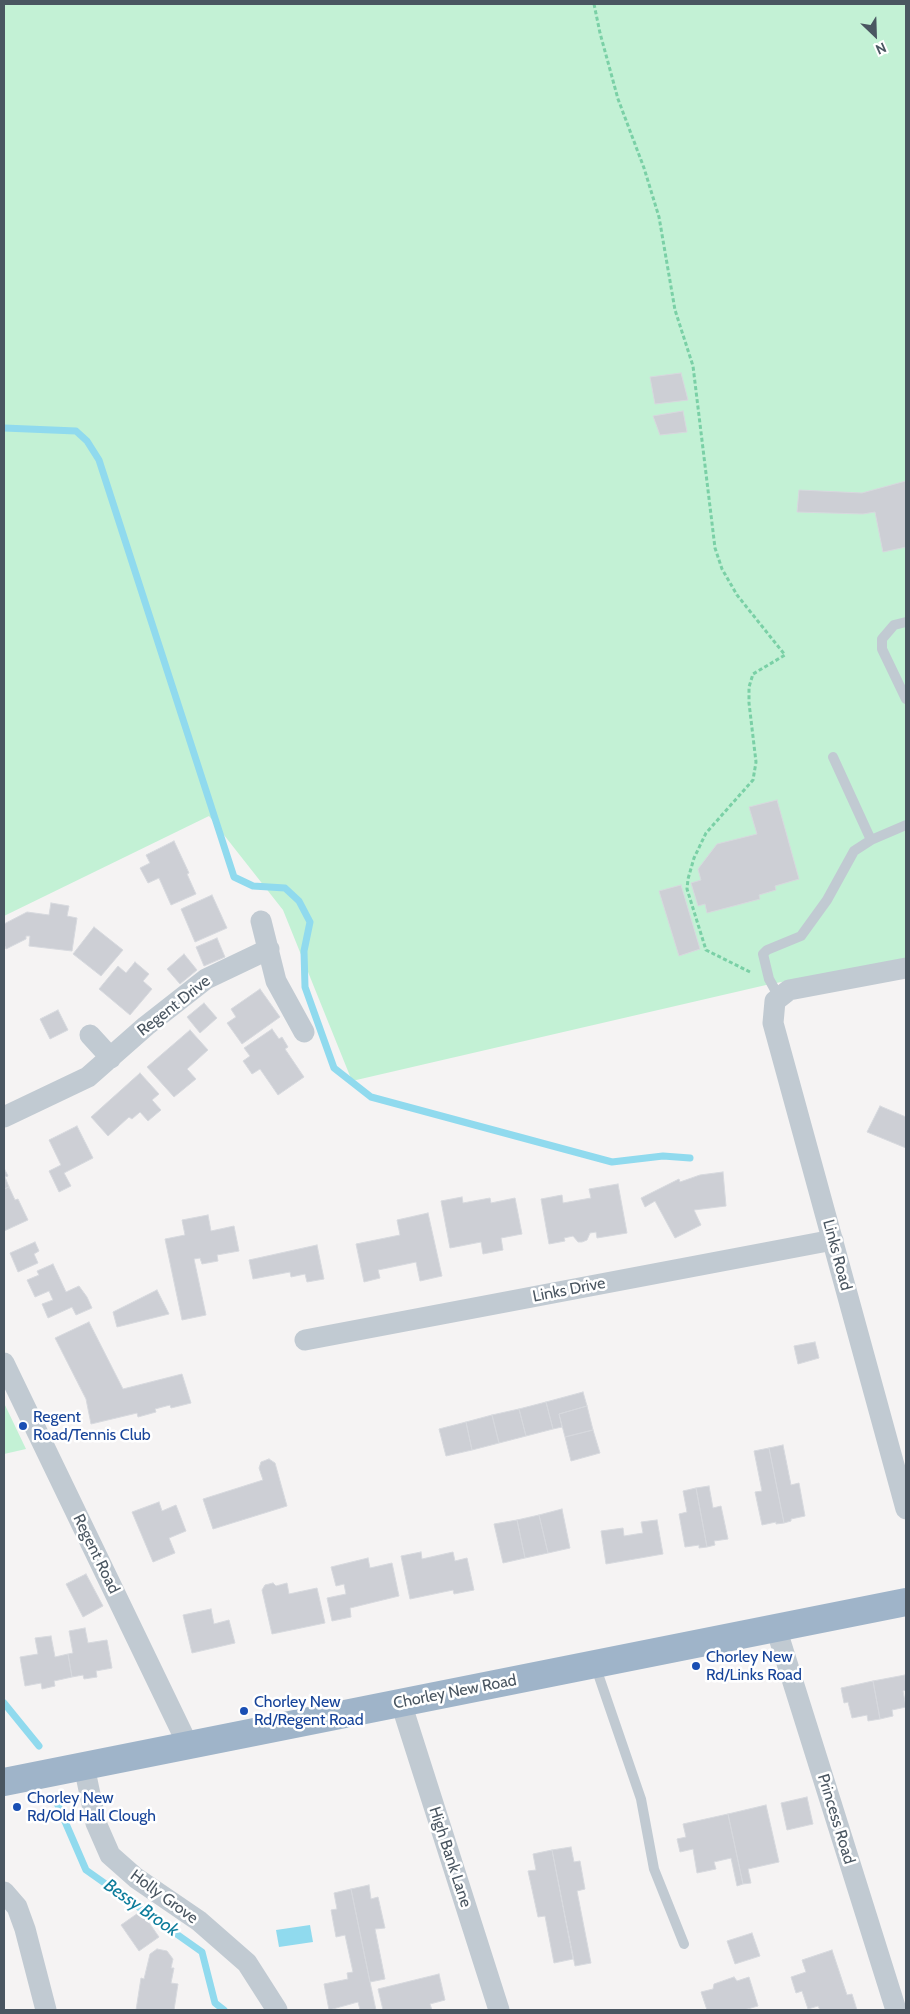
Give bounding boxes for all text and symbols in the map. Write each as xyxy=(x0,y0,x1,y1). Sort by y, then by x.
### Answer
north arrow xyxy=(850,10,900,60)
text: N xyxy=(873,38,889,59)
street label: Regent Drive xyxy=(134,972,214,1040)
street label: Links Road xyxy=(818,1218,856,1292)
street label: Links Drive xyxy=(531,1274,607,1306)
place label: Regent Road/Tennis Club xyxy=(33,1407,151,1445)
marker: Regent Road/Tennis Club xyxy=(17,1420,29,1432)
street label: Regent Road xyxy=(68,1511,124,1597)
place label: Chorley New Rd/Links Road xyxy=(706,1647,802,1685)
marker: Chorley New Rd/Links Road xyxy=(690,1660,702,1672)
street label: Chorley New Road xyxy=(392,1671,518,1713)
place label: Chorley New Rd/Regent Road xyxy=(254,1692,364,1730)
marker: Chorley New Rd/Regent Road xyxy=(238,1705,250,1717)
street label: Princess Road xyxy=(813,1772,859,1866)
place label: Chorley New Rd/Old Hall Clough xyxy=(27,1788,156,1826)
marker: Chorley New Rd/Old Hall Clough xyxy=(11,1801,23,1813)
street label: High Bank Lane xyxy=(425,1804,475,1910)
street label: Holly Grove xyxy=(126,1866,202,1928)
water label: Bessy Brook xyxy=(100,1874,182,1942)

